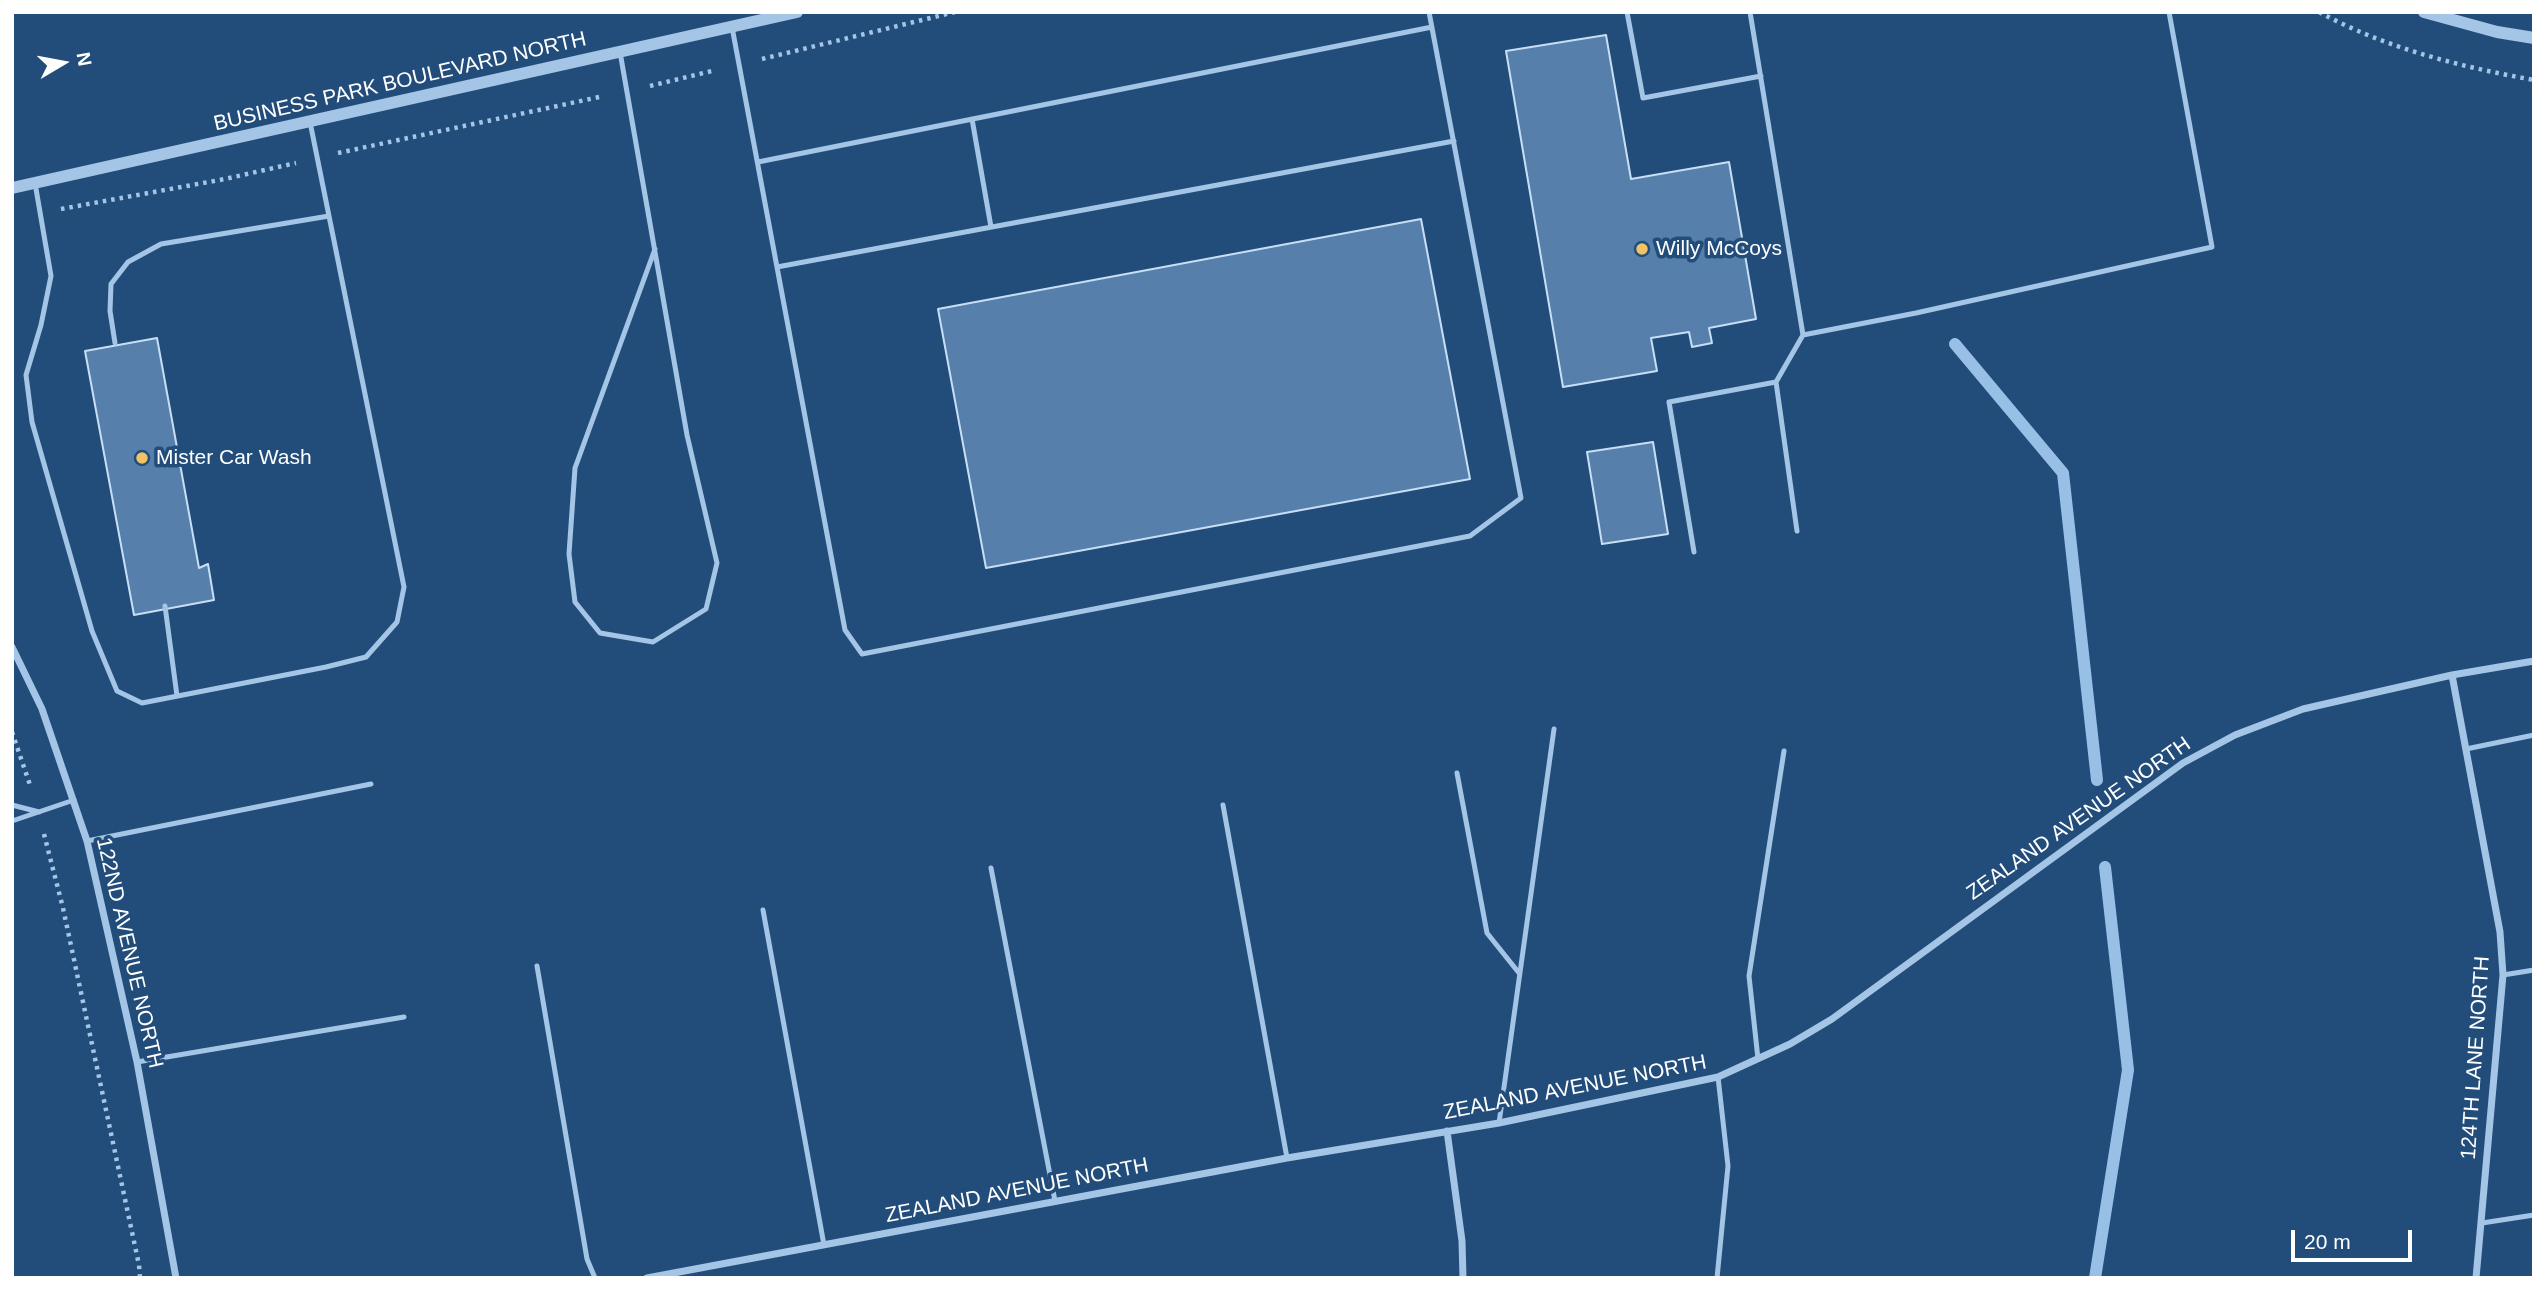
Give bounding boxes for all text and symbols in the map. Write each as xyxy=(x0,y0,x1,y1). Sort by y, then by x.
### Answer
street label: BUSINESS PARK BOULEVARD NORTH xyxy=(211,27,589,137)
north arrow xyxy=(28,28,98,98)
text: N xyxy=(73,51,96,68)
place label: Willy McCoys xyxy=(1656,236,1782,262)
marker: Willy McCoys xyxy=(1634,241,1650,257)
place label: Mister Car Wash xyxy=(156,445,312,471)
marker: Mister Car Wash xyxy=(134,450,150,466)
street label: ZEALAND AVENUE NORTH xyxy=(1962,732,2196,906)
street label: 122ND AVENUE NORTH xyxy=(90,835,168,1071)
street label: 124TH LANE NORTH xyxy=(2456,955,2496,1161)
street label: ZEALAND AVENUE NORTH xyxy=(1441,1050,1709,1126)
street label: ZEALAND AVENUE NORTH xyxy=(883,1153,1151,1229)
scale bar xyxy=(2294,1216,2415,1260)
text: 20 m xyxy=(2304,1230,2351,1253)

